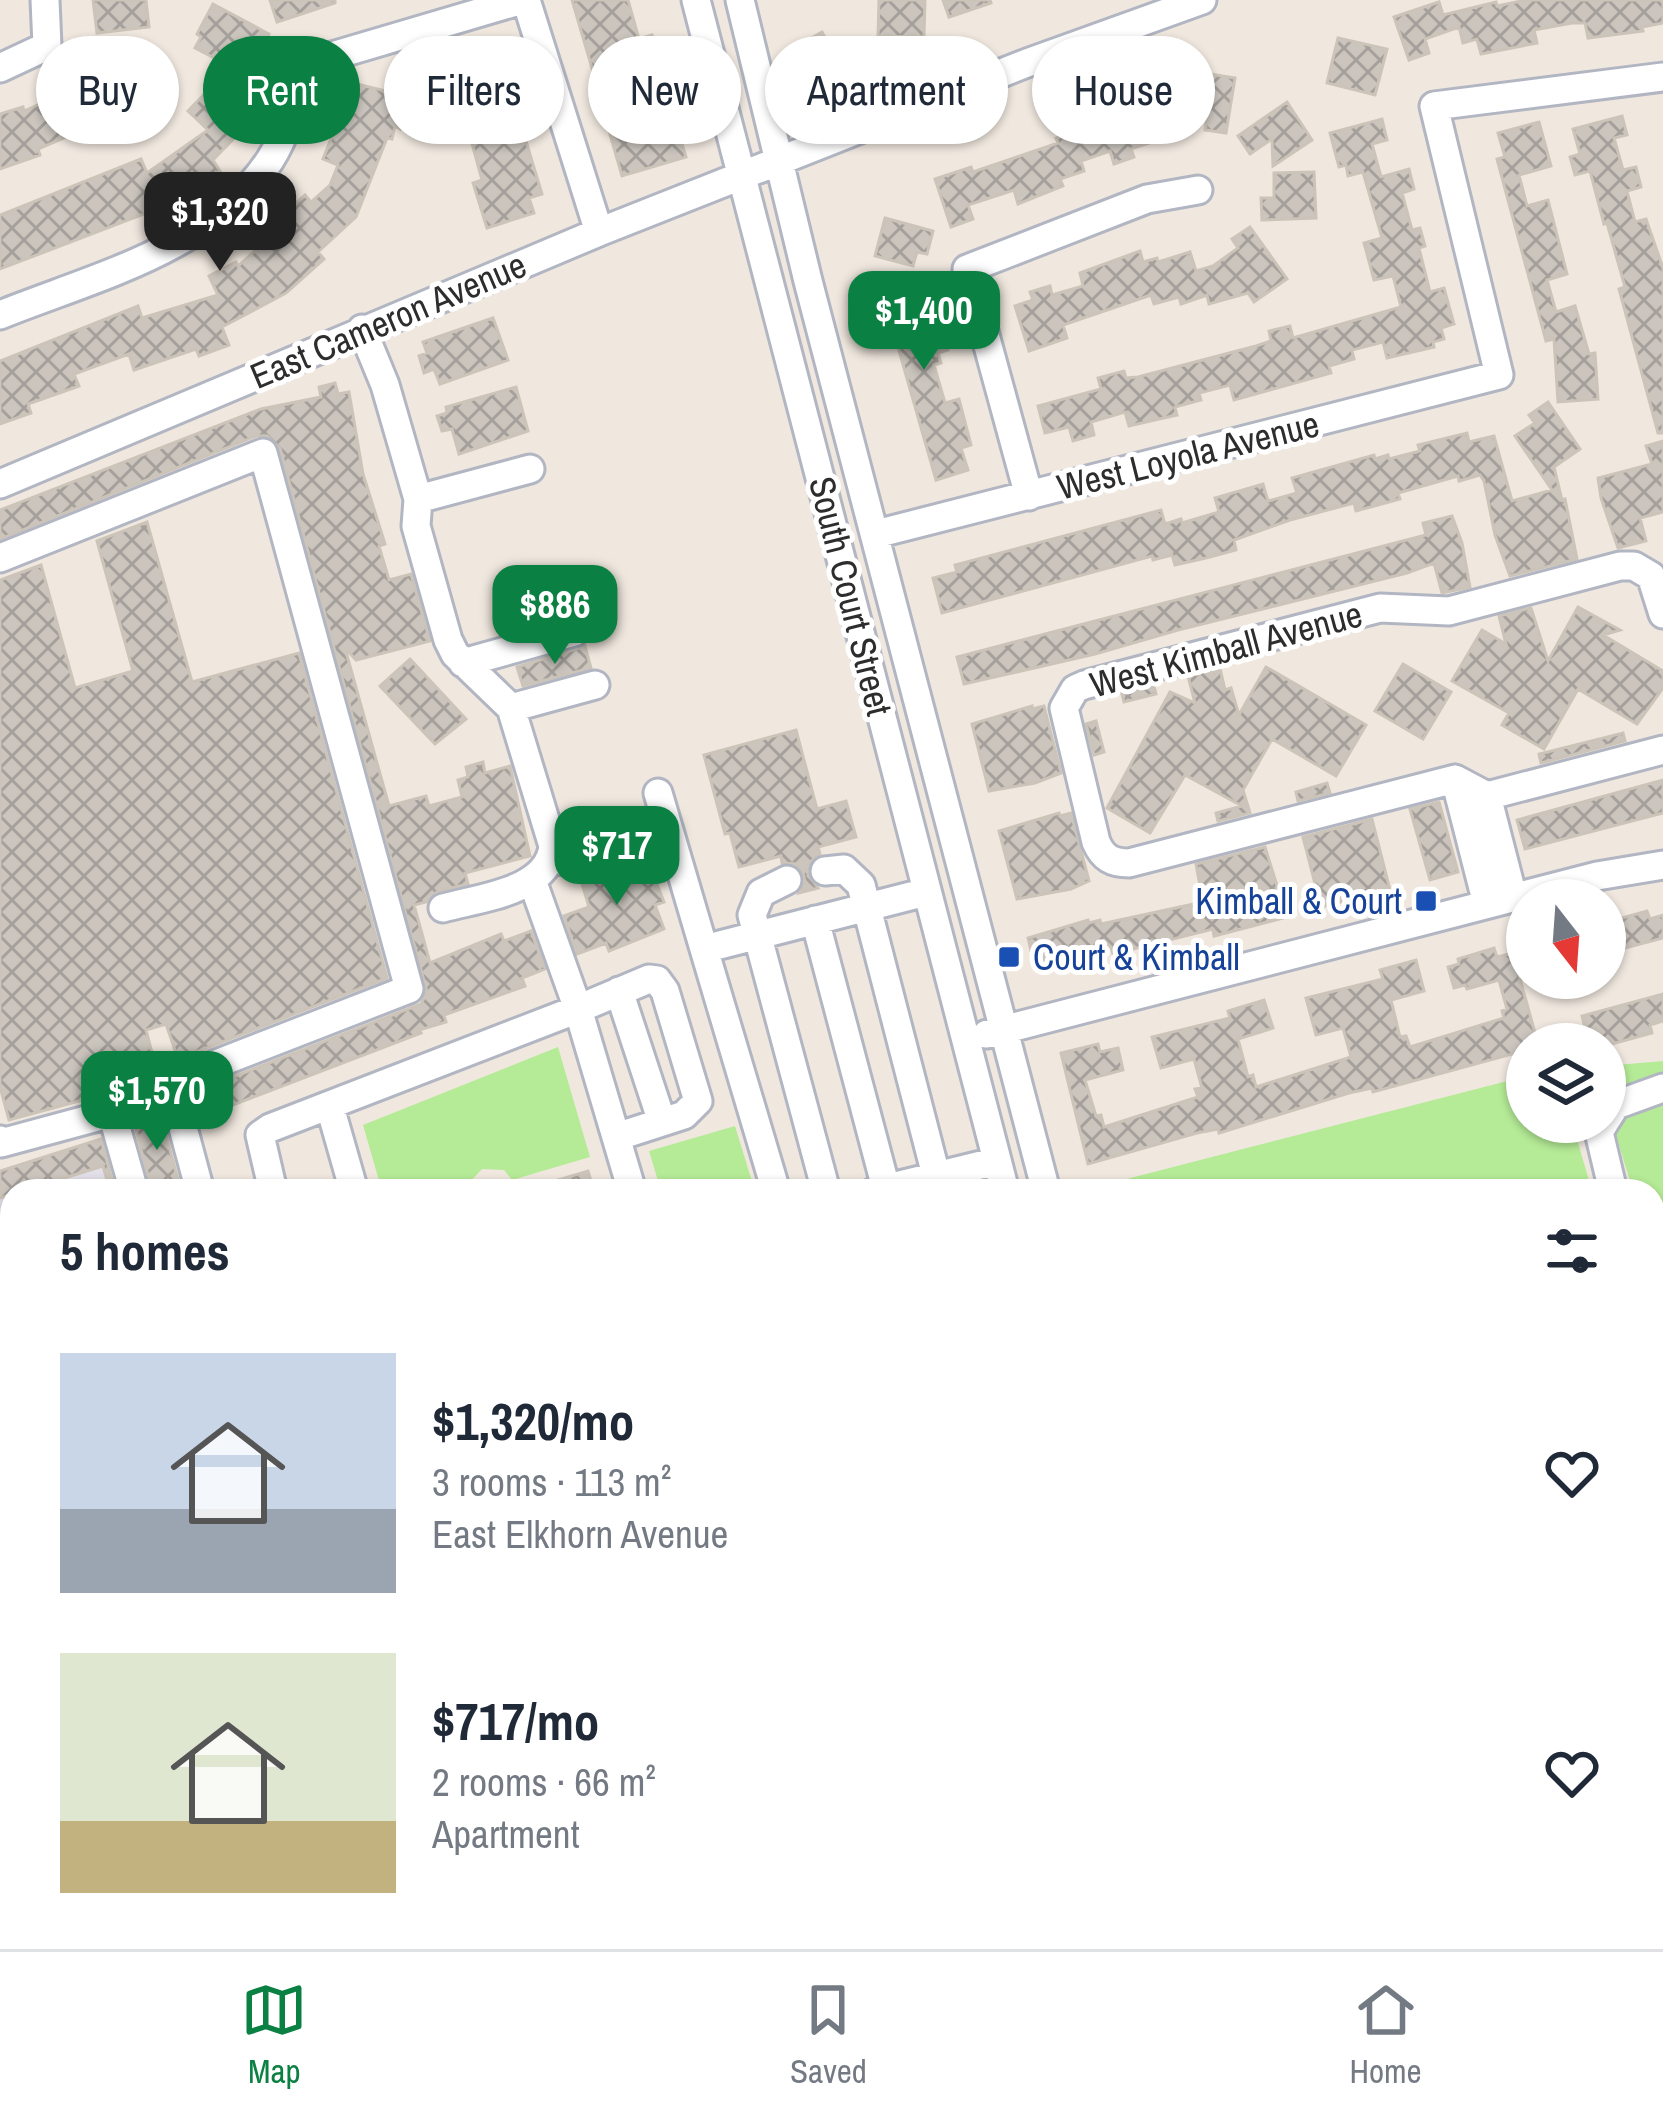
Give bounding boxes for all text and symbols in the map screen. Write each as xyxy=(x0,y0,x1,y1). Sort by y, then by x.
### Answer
chip: Buy xyxy=(36,36,179,144)
chip: Rent xyxy=(203,36,360,144)
chip: Filters xyxy=(384,36,564,144)
chip: New xyxy=(588,36,741,144)
chip: Apartment xyxy=(765,36,1008,144)
chip: House xyxy=(1032,36,1215,144)
pin: $1,320 xyxy=(122,172,318,274)
text: $1,320 xyxy=(171,185,269,237)
street label: East Cameron Avenue xyxy=(243,240,533,400)
pin: $1,400 xyxy=(826,271,1022,373)
text: $1,400 xyxy=(875,284,973,336)
street label: West Loyola Avenue xyxy=(1052,399,1324,511)
street label: South Court Street xyxy=(798,472,904,720)
pin: $886 xyxy=(484,565,626,667)
text: $886 xyxy=(519,578,591,630)
street label: West Kimball Avenue xyxy=(1085,590,1367,708)
pin: $717 xyxy=(546,806,688,908)
text: $717 xyxy=(581,819,653,871)
place label: Kimball & Court xyxy=(1195,877,1402,925)
north arrow xyxy=(1506,879,1626,999)
map controls xyxy=(1506,879,1626,1143)
marker: Kimball & Court xyxy=(1413,888,1439,914)
place label: Court & Kimball xyxy=(1033,933,1240,981)
marker: Court & Kimball xyxy=(996,944,1022,970)
button: layers xyxy=(1506,1023,1626,1143)
pin: $1,570 xyxy=(59,1051,255,1153)
text: $1,570 xyxy=(108,1064,206,1116)
text: 5 homes xyxy=(60,1217,230,1286)
icon: filters xyxy=(1539,1218,1605,1284)
text: $1,320/mo xyxy=(432,1387,634,1456)
icon: home xyxy=(156,1401,300,1545)
icon: heart xyxy=(1539,1440,1605,1506)
text: 3 rooms · 113 m² xyxy=(432,1456,671,1508)
text: East Elkhorn Avenue xyxy=(432,1508,728,1560)
text: $717/mo xyxy=(432,1687,599,1756)
icon: home xyxy=(156,1701,300,1845)
icon: heart xyxy=(1539,1740,1605,1806)
text: 2 rooms · 66 m² xyxy=(432,1756,656,1808)
text: Apartment xyxy=(432,1808,580,1860)
tab: Map xyxy=(241,1977,307,2093)
tab: Saved xyxy=(790,1977,867,2093)
tab: Home xyxy=(1349,1977,1422,2093)

